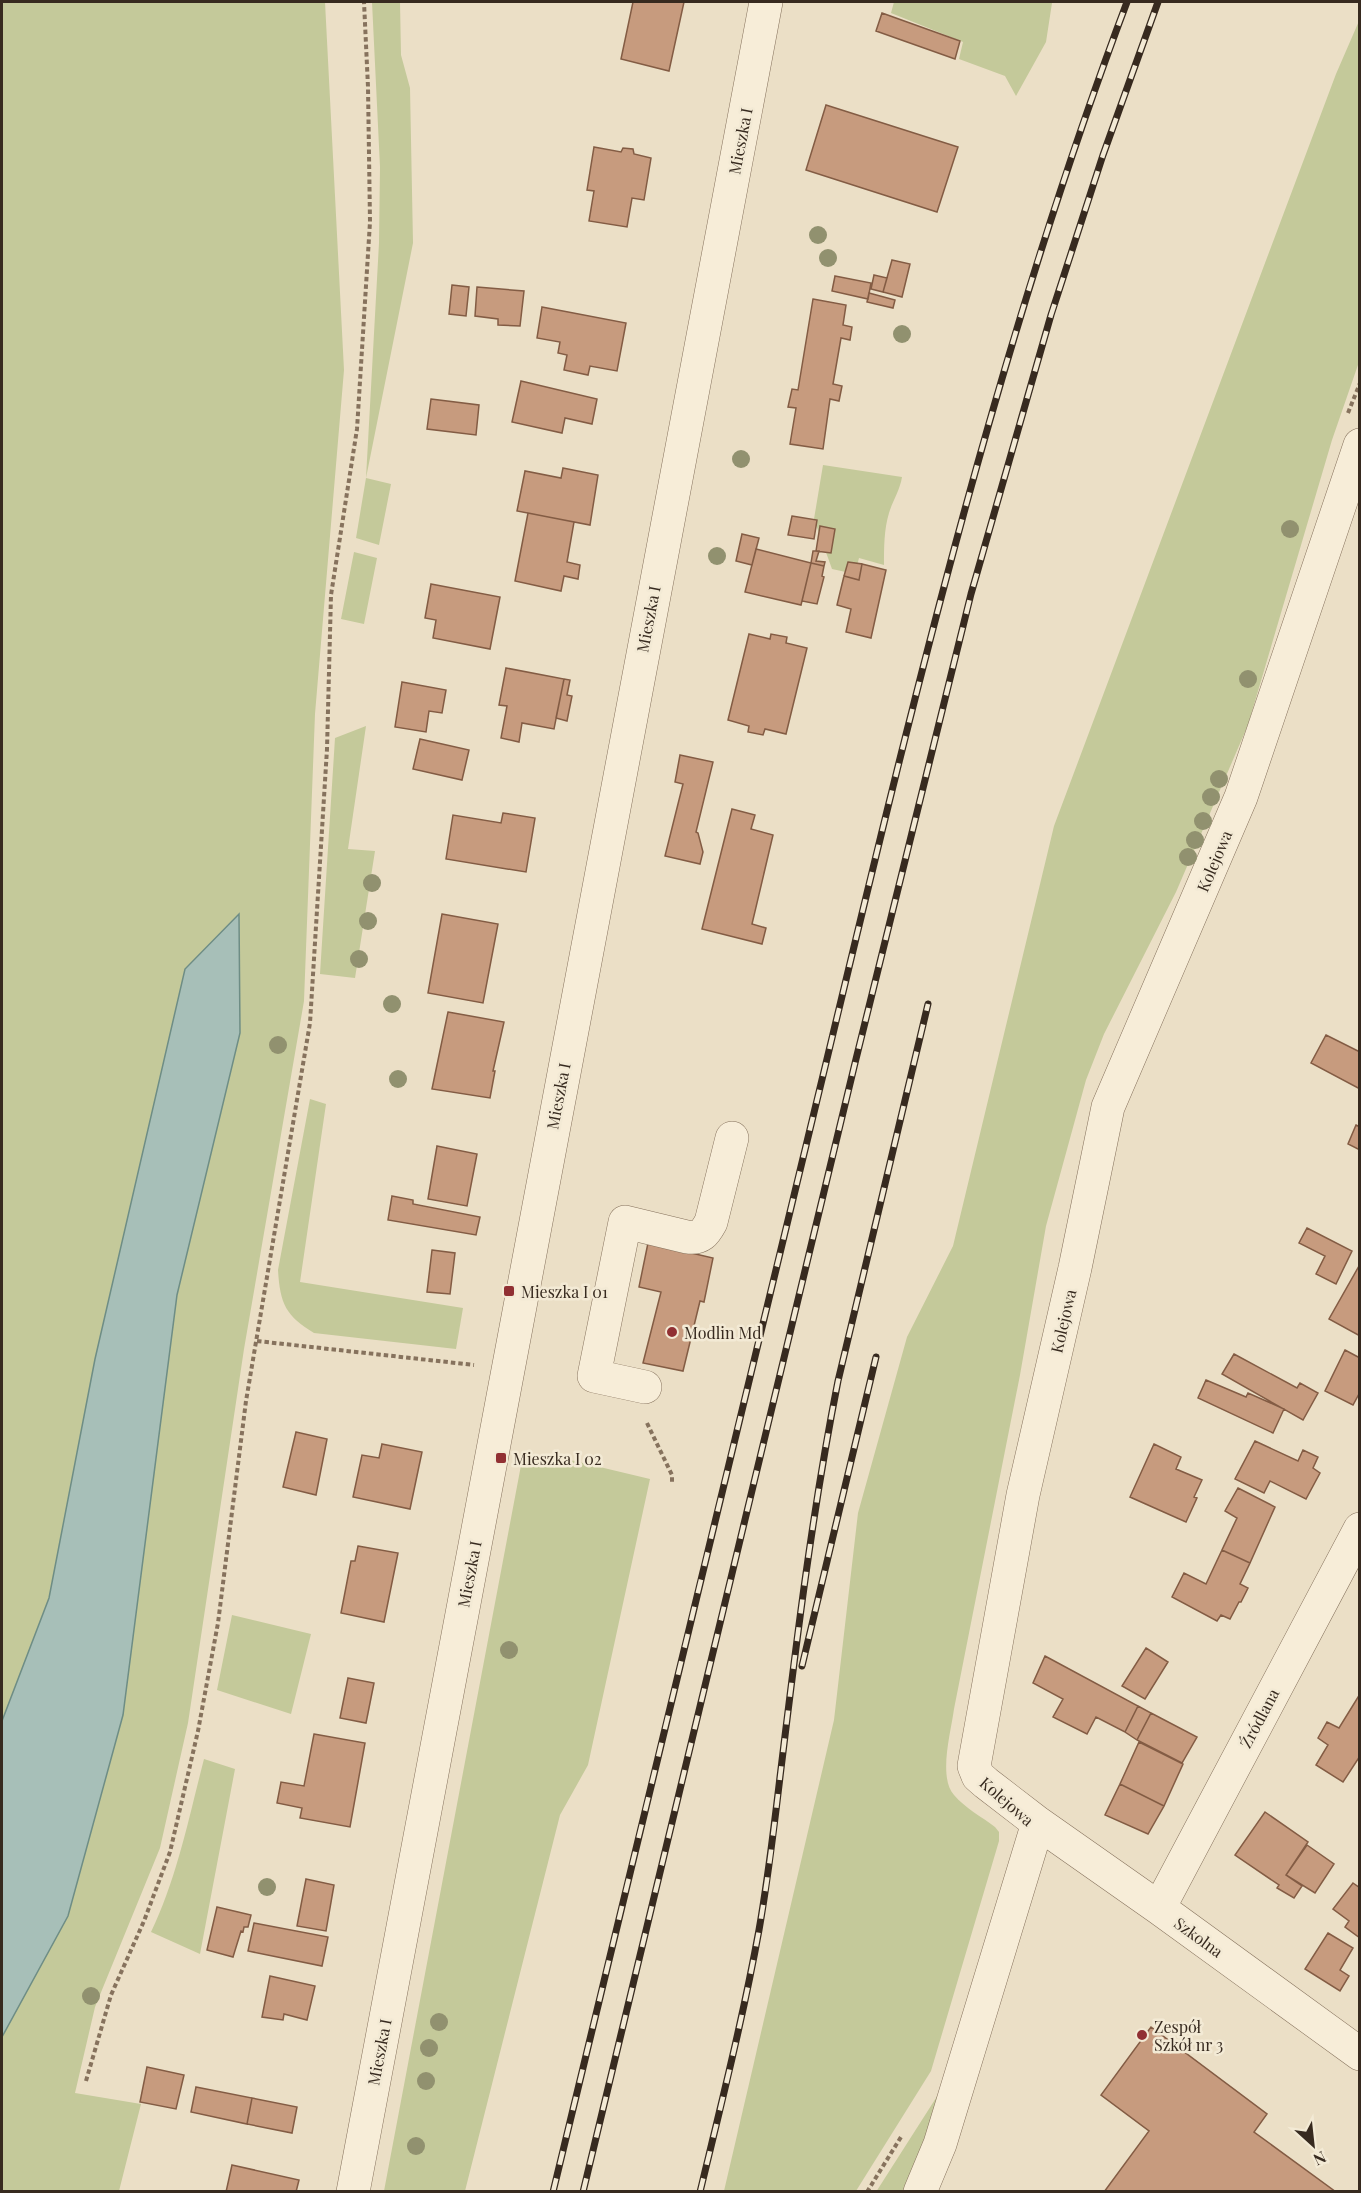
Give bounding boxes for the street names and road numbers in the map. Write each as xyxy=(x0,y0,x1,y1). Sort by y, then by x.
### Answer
street label: Mieszka I xyxy=(723,106,757,176)
street label: Mieszka I xyxy=(631,584,665,654)
street label: Kolejowa xyxy=(1192,827,1236,895)
street label: Mieszka I xyxy=(541,1061,575,1131)
street label: Kolejowa xyxy=(1045,1287,1081,1355)
street label: Mieszka I xyxy=(452,1539,486,1609)
street label: Źródlana xyxy=(1235,1685,1283,1751)
street label: Kolejowa xyxy=(976,1772,1038,1830)
street label: Szkolna xyxy=(1170,1912,1228,1962)
street label: Mieszka I xyxy=(362,2017,396,2087)

